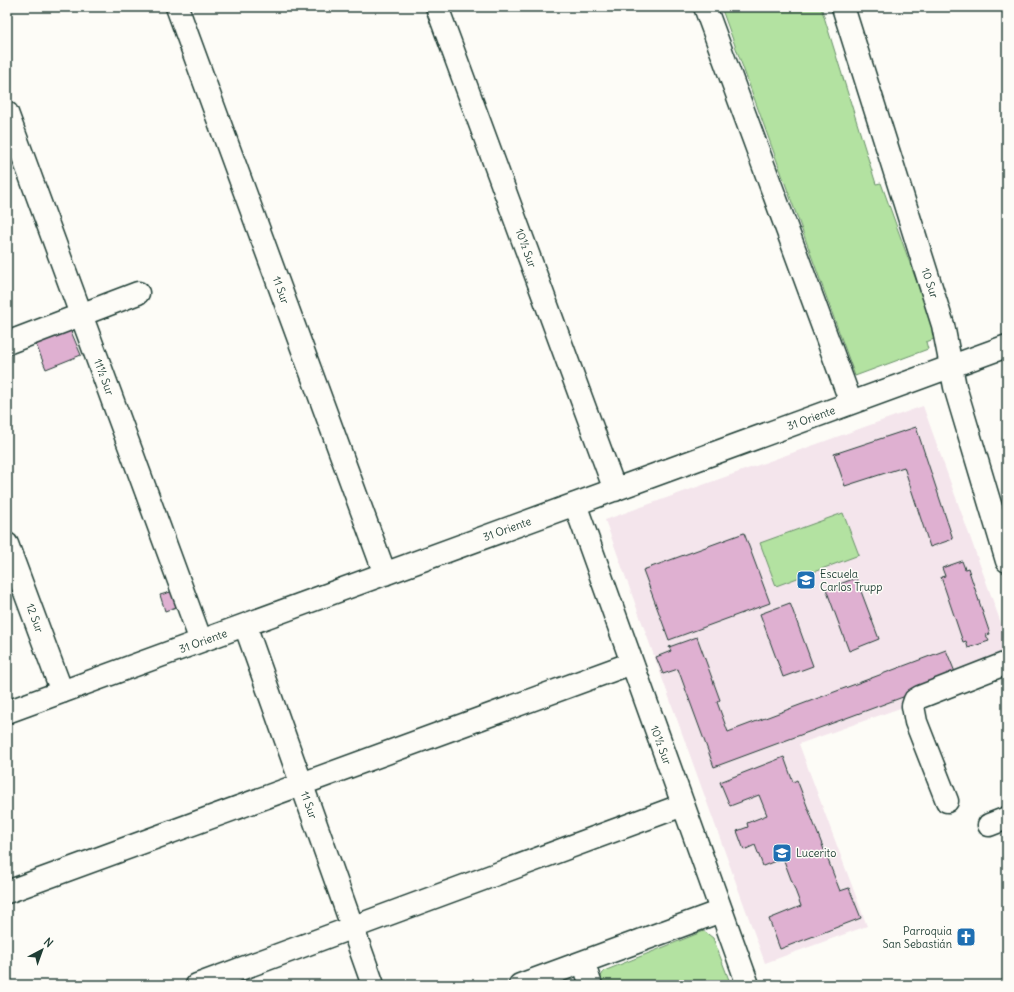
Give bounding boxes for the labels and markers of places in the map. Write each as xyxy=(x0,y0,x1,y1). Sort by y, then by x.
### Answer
place label: Escuela Carlos Trupp xyxy=(820,567,883,594)
school or university icon: Escuela Carlos Trupp xyxy=(795,569,817,591)
school or university icon: Lucerito xyxy=(771,842,793,864)
place label: Lucerito xyxy=(796,846,836,860)
place label: Parroquia San Sebastián xyxy=(882,924,952,951)
church icon: Parroquia San Sebastián xyxy=(955,926,977,948)

